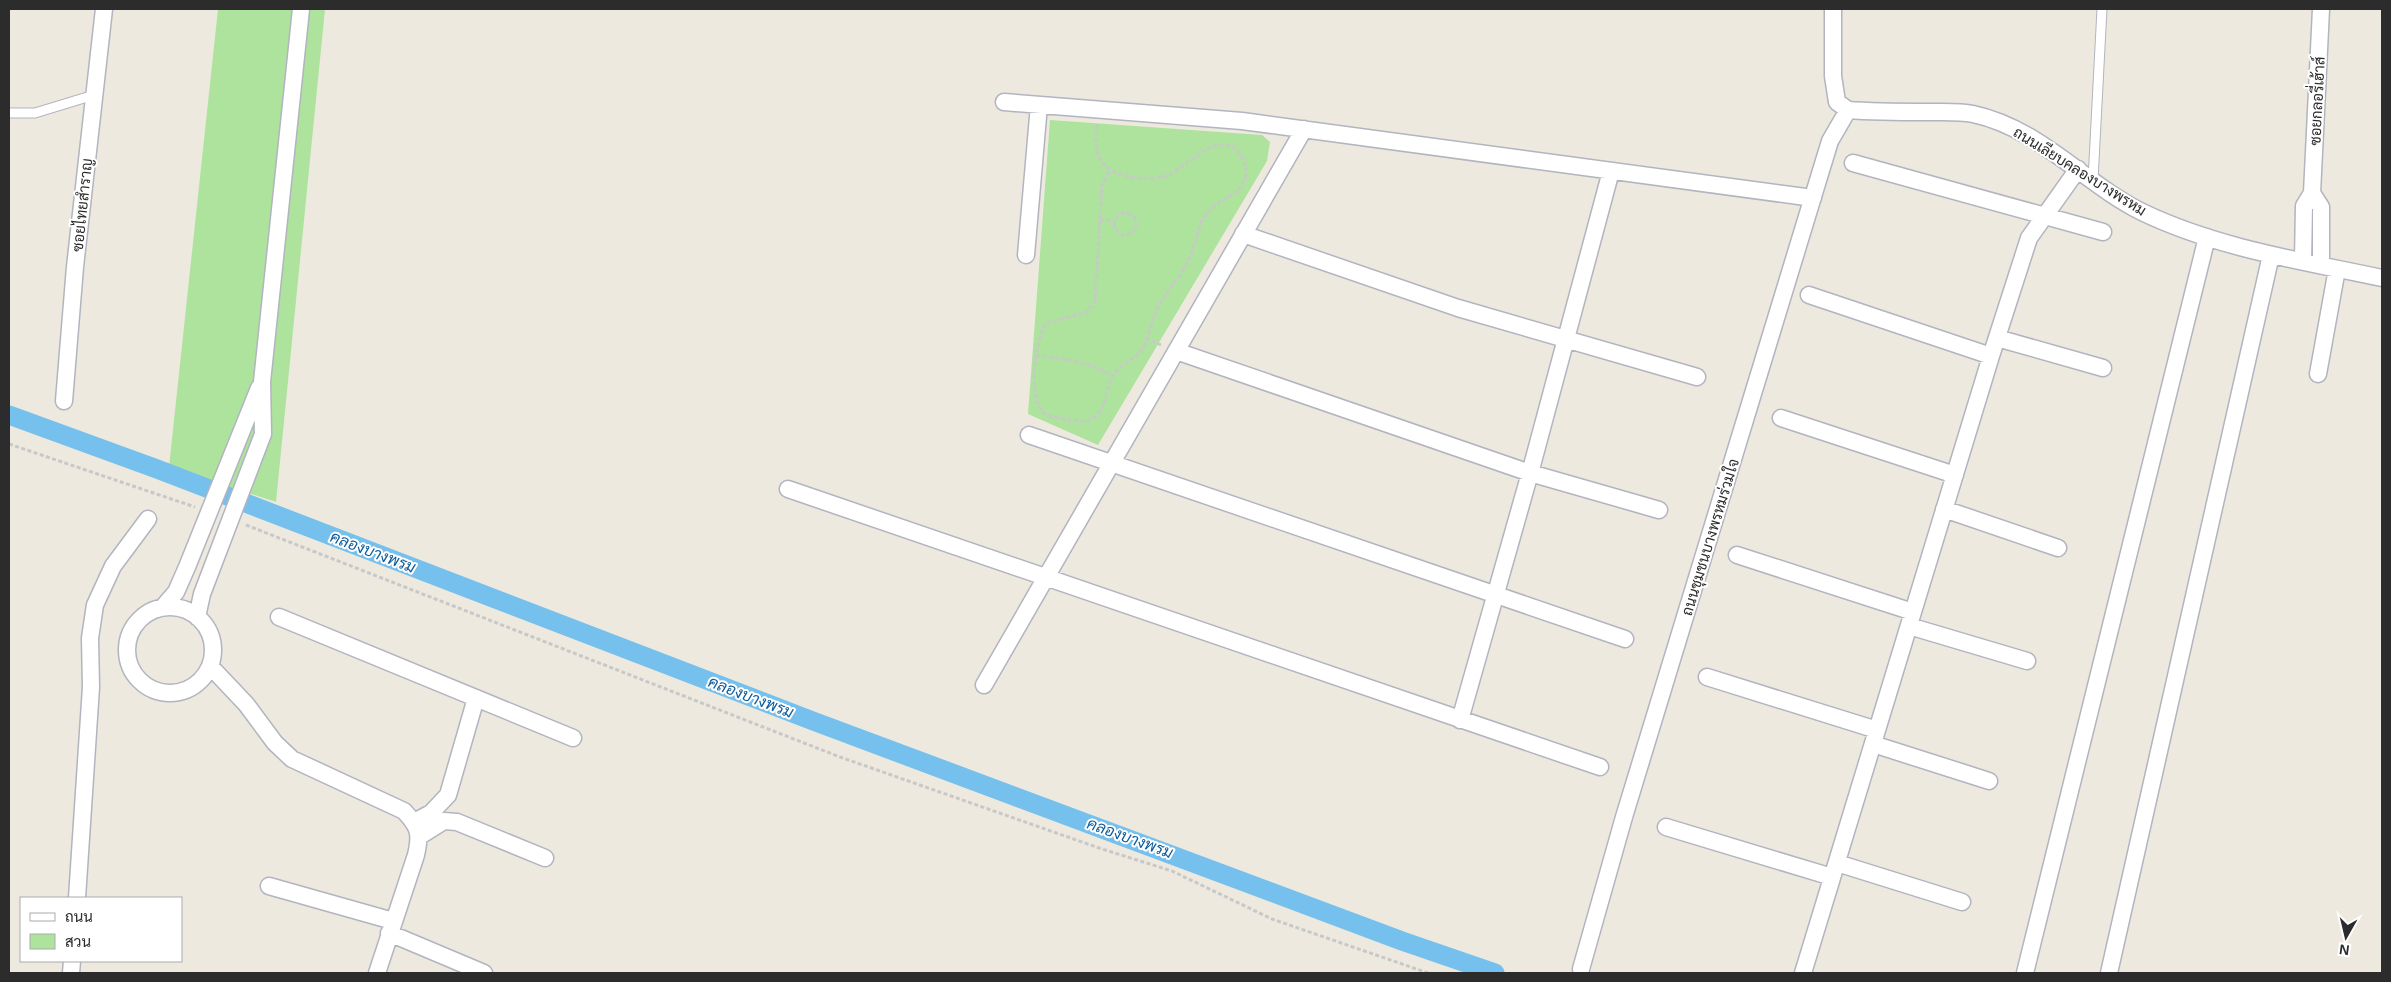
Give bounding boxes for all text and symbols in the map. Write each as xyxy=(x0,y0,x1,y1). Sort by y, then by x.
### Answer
street label: ซอยกลอรี่เฮ้าส์ xyxy=(2300,56,2328,146)
street label: ถนนเลียบคลองบางพรหม xyxy=(2010,122,2150,219)
street label: ซอยไทยสำราญ xyxy=(68,157,96,253)
street label: ถนนชุมชนบางพรหมร่วมใจ xyxy=(1677,456,1745,619)
water label: คลองบางพรม xyxy=(328,528,418,576)
water label: คลองบางพรม xyxy=(706,673,796,721)
water label: คลองบางพรม xyxy=(1085,815,1175,861)
legend xyxy=(20,897,182,962)
text: ถนน xyxy=(65,908,93,925)
north arrow xyxy=(2321,912,2371,962)
text: สวน xyxy=(65,933,91,950)
text: N xyxy=(2338,941,2350,959)

